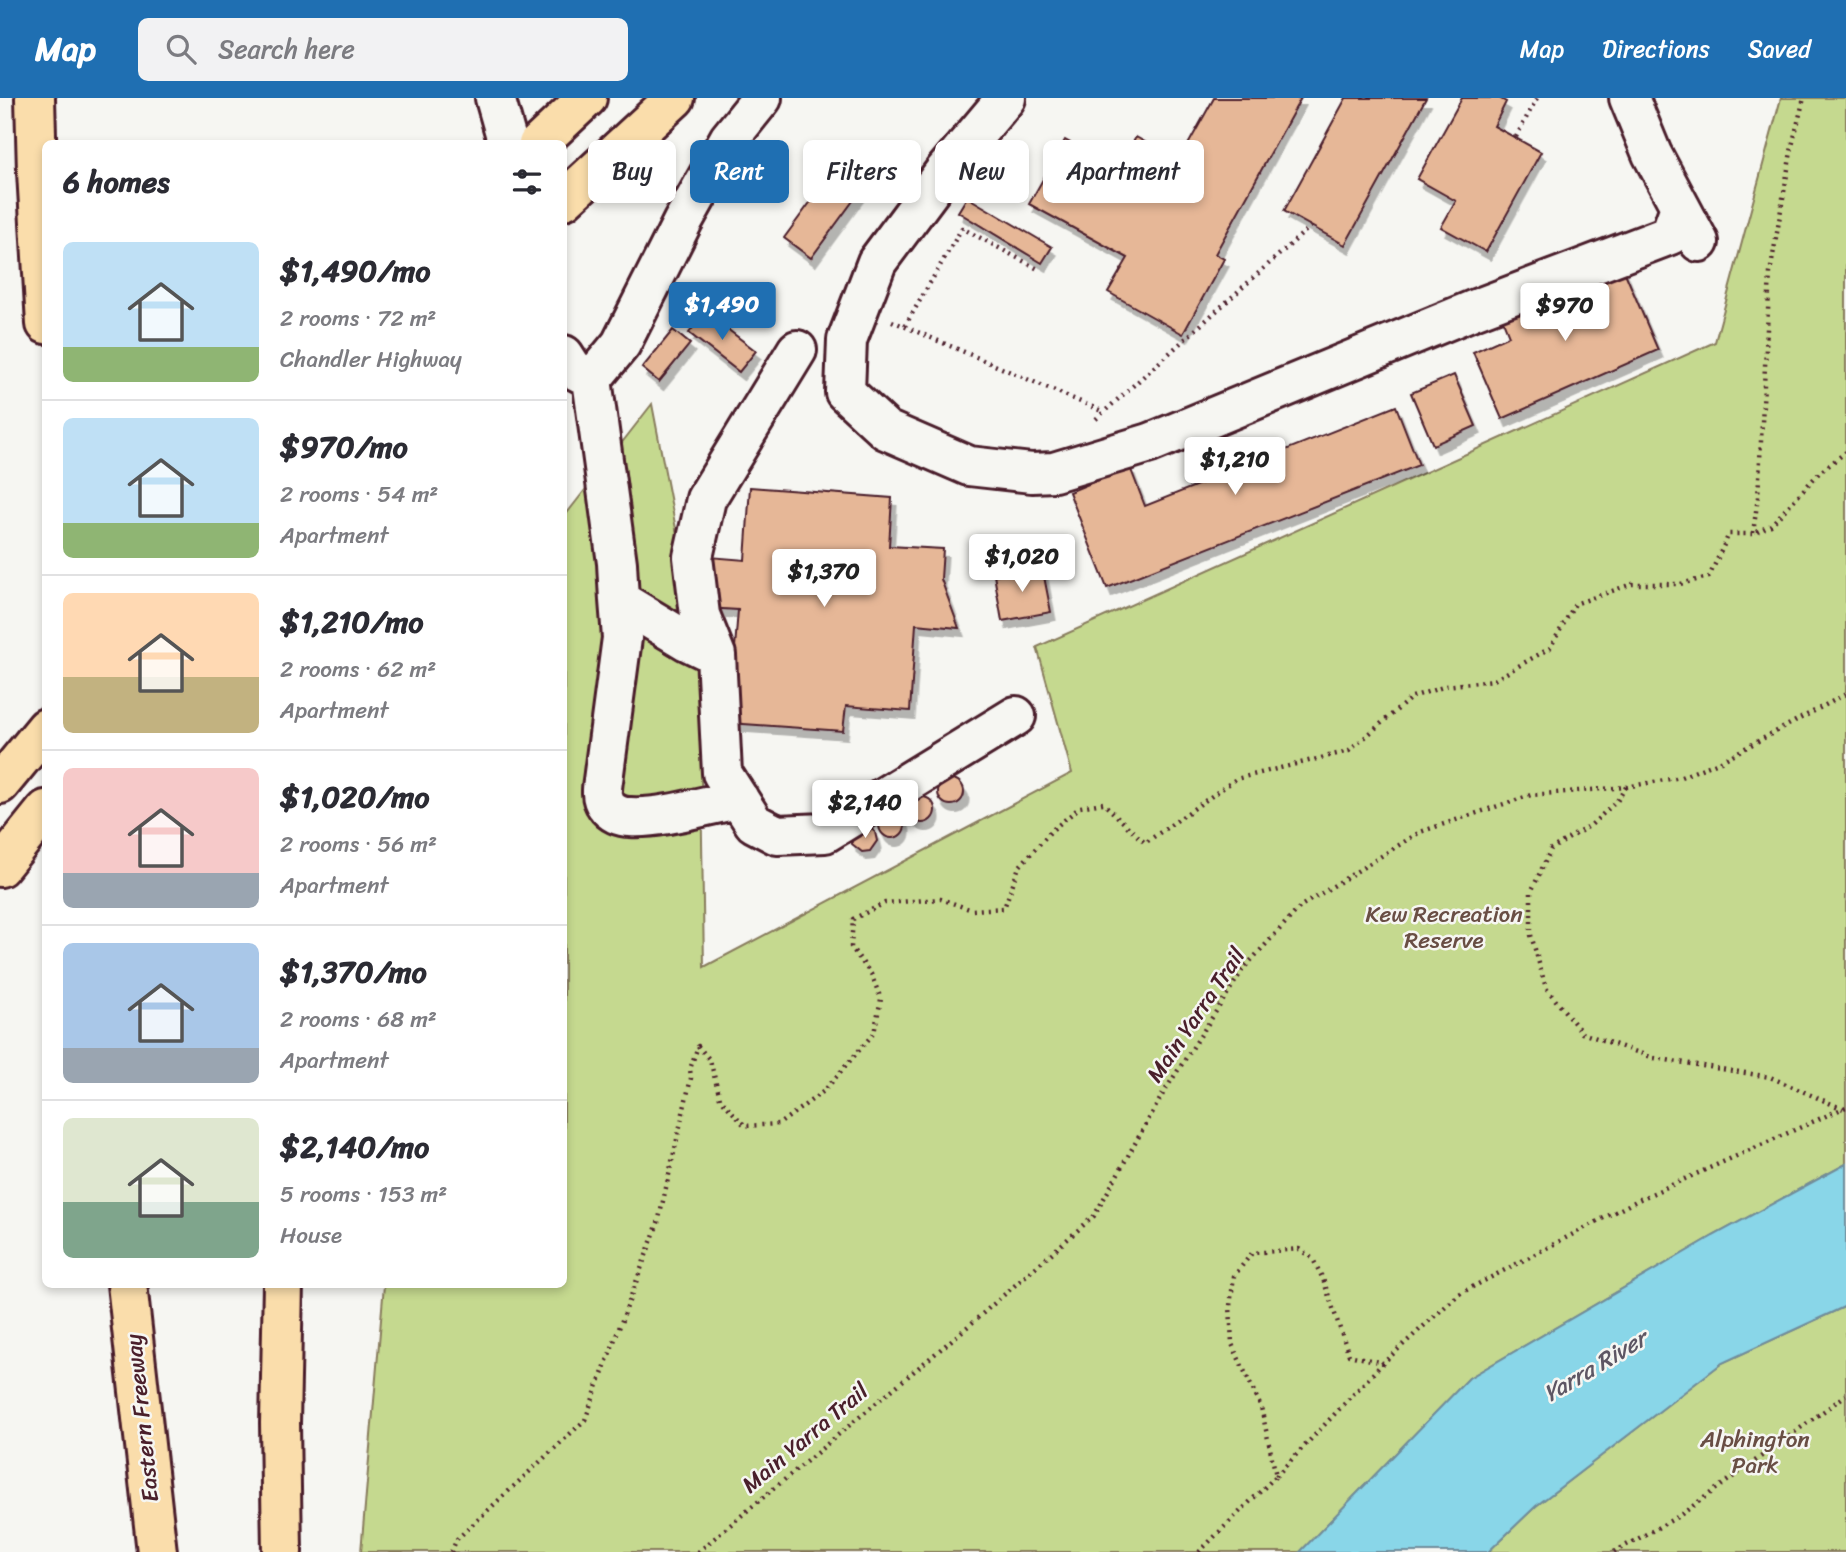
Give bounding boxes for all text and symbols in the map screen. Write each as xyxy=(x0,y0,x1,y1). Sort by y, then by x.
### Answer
search box xyxy=(138,18,628,81)
text: Map xyxy=(35,20,96,78)
text: Search here xyxy=(218,26,355,72)
text: Map xyxy=(1520,28,1564,70)
text: Directions xyxy=(1602,28,1710,70)
text: Saved xyxy=(1748,28,1811,70)
icon: search xyxy=(162,30,200,68)
chip: Buy xyxy=(588,140,676,203)
chip: Rent xyxy=(690,140,789,203)
chip: Filters xyxy=(803,140,921,203)
chip: New xyxy=(935,140,1029,203)
chip: Apartment xyxy=(1043,140,1204,203)
text: 6 homes xyxy=(63,155,170,209)
icon: filters xyxy=(508,163,546,201)
text: $1,490/mo xyxy=(280,244,430,298)
icon: home xyxy=(119,270,203,354)
pin: $1,490 xyxy=(665,282,779,342)
text: $1,490 xyxy=(685,284,759,325)
pin: $970 xyxy=(1524,284,1606,343)
text: $970 xyxy=(1536,285,1594,326)
text: 2 rooms · 72 m² xyxy=(280,298,436,339)
text: Chandler Highway xyxy=(280,339,462,380)
text: $970/mo xyxy=(280,420,408,474)
pin: $1,210 xyxy=(1178,438,1292,497)
text: $1,210 xyxy=(1200,439,1270,480)
icon: home xyxy=(119,446,203,530)
text: 2 rooms · 54 m² xyxy=(280,474,438,515)
text: Apartment xyxy=(280,515,389,556)
pin: $1,020 xyxy=(965,534,1079,594)
text: $1,020 xyxy=(985,536,1059,577)
pin: $1,370 xyxy=(767,550,881,609)
text: $1,370 xyxy=(788,551,860,592)
text: $1,210/mo xyxy=(280,595,423,649)
icon: home xyxy=(119,621,203,705)
text: 2 rooms · 62 m² xyxy=(280,649,436,690)
text: Apartment xyxy=(280,690,389,731)
text: $1,020/mo xyxy=(280,770,430,824)
pin: $2,140 xyxy=(808,780,922,840)
text: $2,140 xyxy=(828,782,902,823)
icon: home xyxy=(119,796,203,880)
text: 2 rooms · 56 m² xyxy=(280,824,437,865)
text: Apartment xyxy=(280,865,389,906)
park label: Kew Recreation Reserve xyxy=(1365,894,1523,961)
street label: Main Yarra Trail xyxy=(1135,938,1257,1091)
text: $1,370/mo xyxy=(280,945,427,999)
icon: home xyxy=(119,971,203,1055)
text: 2 rooms · 68 m² xyxy=(280,999,437,1040)
text: Apartment xyxy=(280,1040,389,1081)
text: $2,140/mo xyxy=(280,1120,429,1174)
icon: home xyxy=(119,1146,203,1230)
text: 5 rooms · 153 m² xyxy=(280,1174,447,1215)
text: House xyxy=(280,1215,342,1256)
water label: Yarra River xyxy=(1535,1316,1659,1414)
street label: Eastern Freeway xyxy=(113,1332,171,1504)
street label: Main Yarra Trail xyxy=(732,1372,878,1504)
park label: Alphington Park xyxy=(1699,1419,1810,1486)

